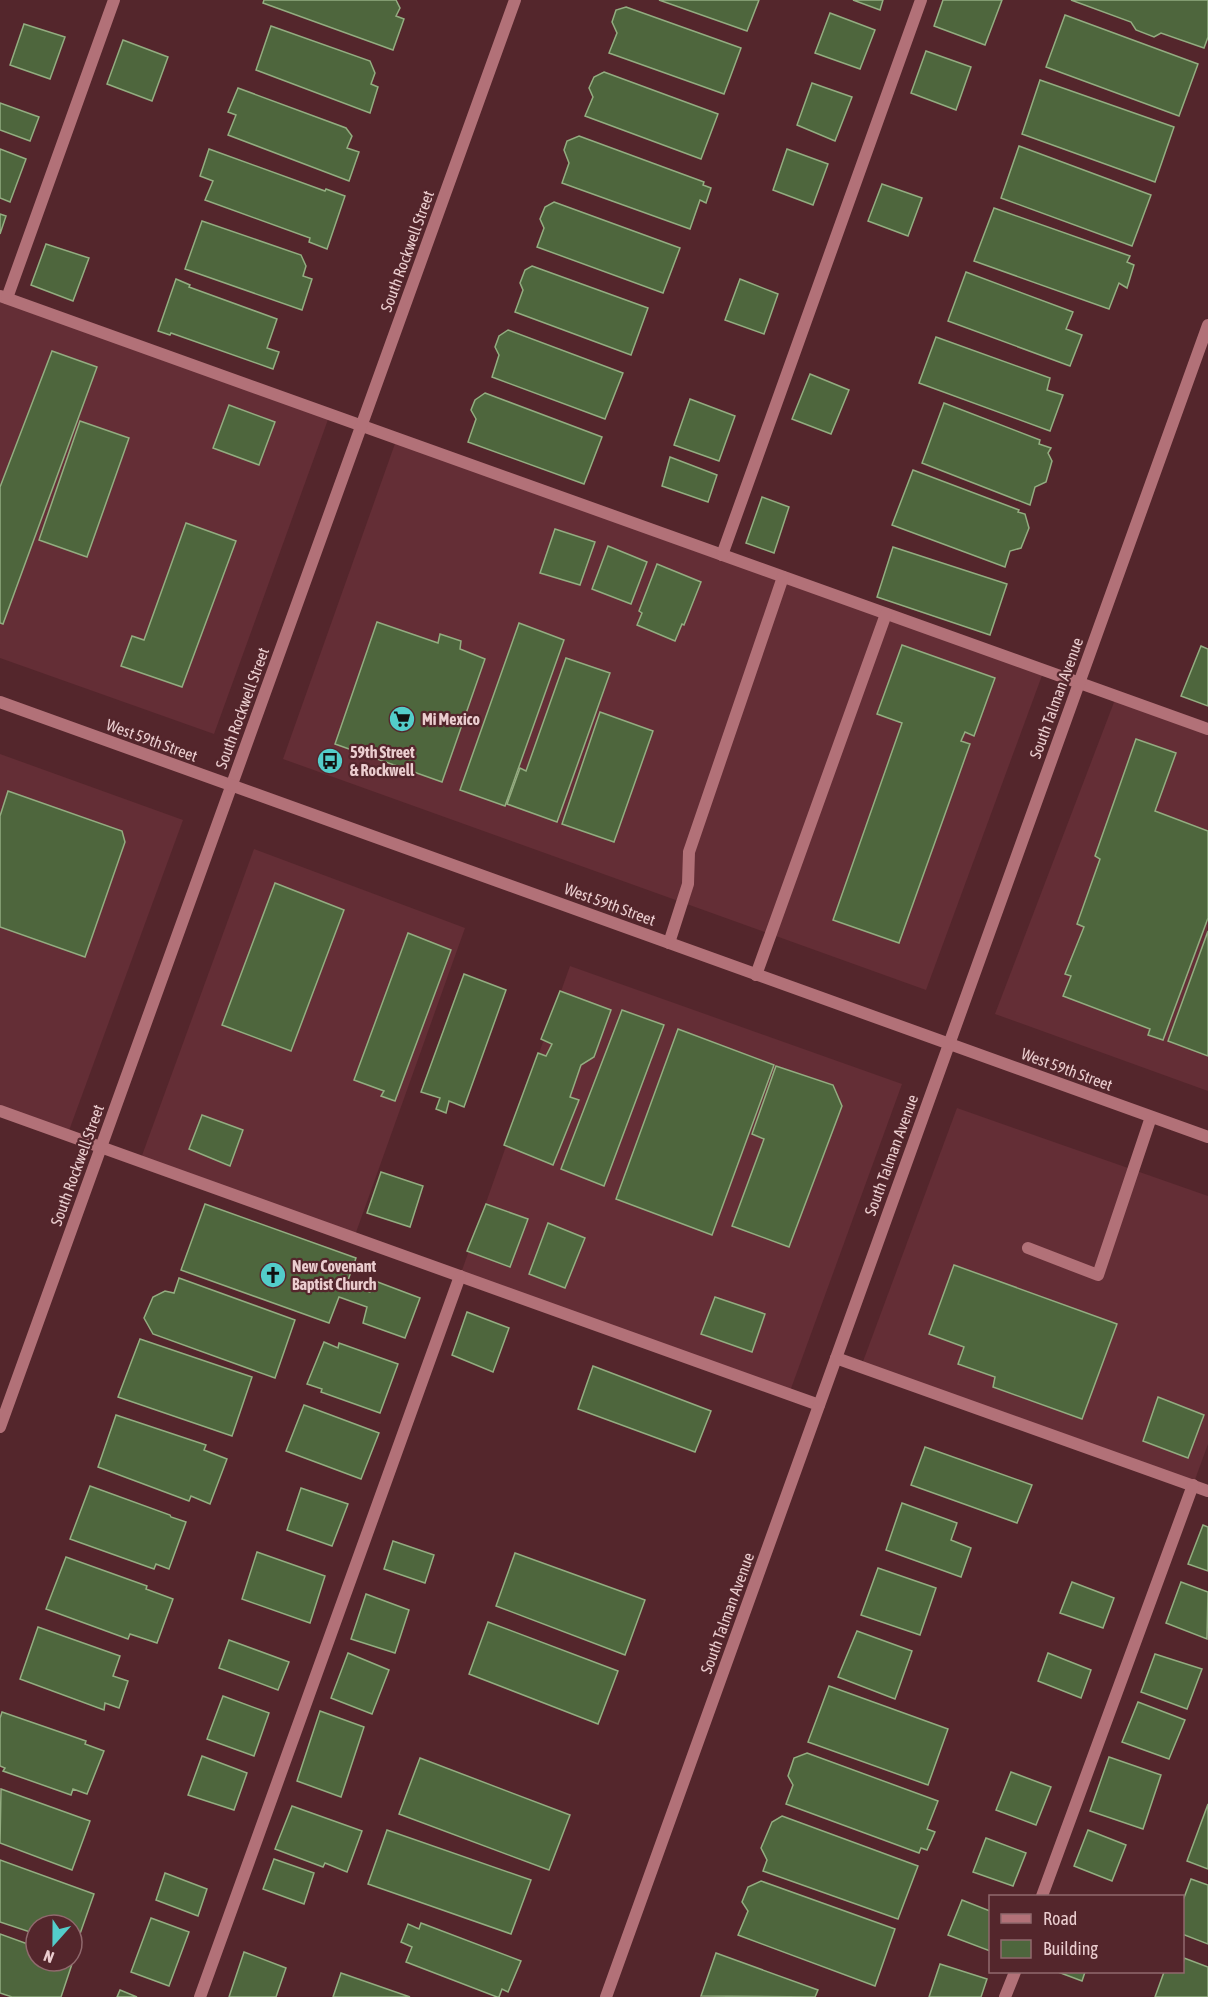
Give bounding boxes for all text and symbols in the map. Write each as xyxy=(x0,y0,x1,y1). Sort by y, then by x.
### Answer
street label: South Rockwell Street xyxy=(377,188,437,314)
street label: South Talman Avenue xyxy=(1026,635,1086,761)
street label: South Rockwell Street xyxy=(212,645,272,771)
supermarket icon: Mi Mexico xyxy=(387,704,417,734)
place label: Mi Mexico xyxy=(422,710,480,728)
street label: West 59th Street xyxy=(104,715,200,765)
place label: 59th Street & Rockwell xyxy=(350,743,415,779)
bus stop icon: 59th Street & Rockwell xyxy=(315,746,345,776)
street label: West 59th Street xyxy=(562,879,658,929)
street label: West 59th Street xyxy=(1019,1044,1115,1094)
street label: South Talman Avenue xyxy=(861,1092,921,1218)
street label: South Rockwell Street xyxy=(47,1102,107,1228)
place label: New Covenant Baptist Church xyxy=(292,1257,377,1293)
church icon: New Covenant Baptist Church xyxy=(258,1260,288,1290)
street label: South Talman Avenue xyxy=(697,1550,757,1676)
legend xyxy=(989,1895,1184,1973)
text: Road xyxy=(1043,1908,1077,1929)
north arrow xyxy=(24,1913,84,1973)
text: Building xyxy=(1043,1938,1098,1959)
text: N xyxy=(41,1947,56,1967)

